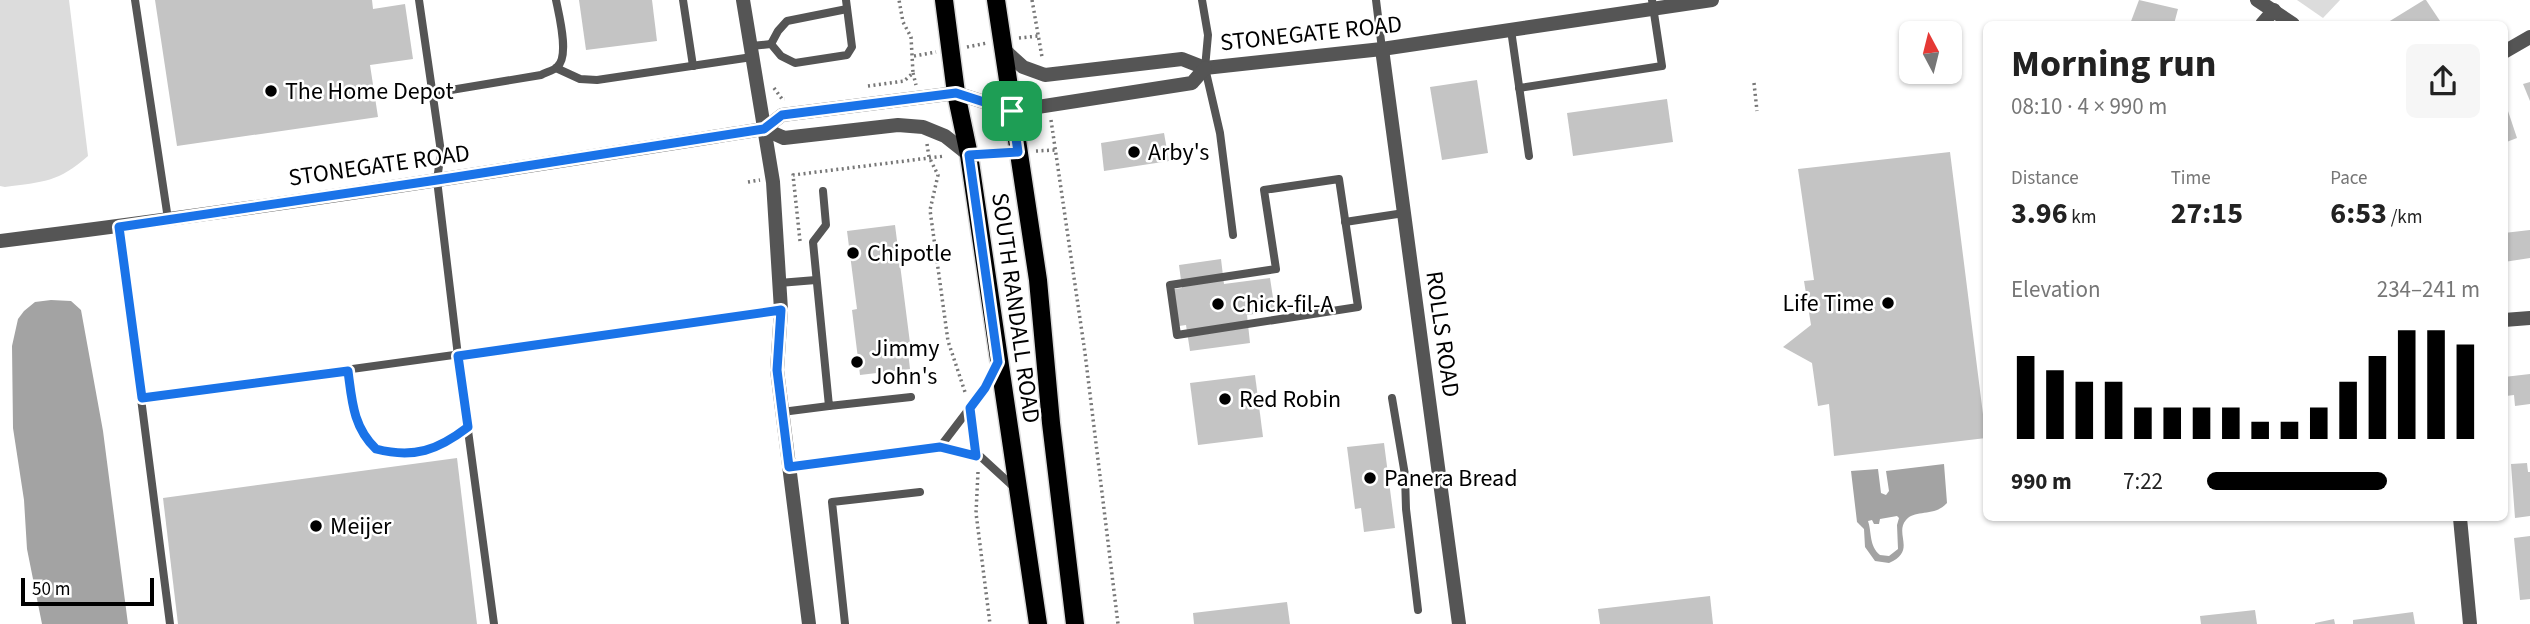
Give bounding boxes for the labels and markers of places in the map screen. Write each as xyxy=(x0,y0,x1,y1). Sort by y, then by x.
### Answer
place label: The Home Depot xyxy=(285,74,454,109)
pin xyxy=(982,81,1042,141)
marker: The Home Depot xyxy=(263,83,279,99)
place label: Arby's xyxy=(1148,135,1209,170)
marker: Arby's xyxy=(1126,144,1142,160)
place label: Chipotle xyxy=(867,236,952,271)
marker: Chipotle xyxy=(845,245,861,261)
place label: Life Time xyxy=(1782,286,1874,321)
place label: Chick-fil-A xyxy=(1232,287,1333,322)
marker: Life Time xyxy=(1880,295,1896,311)
marker: Chick-fil-A xyxy=(1210,296,1226,312)
place label: Jimmy John's xyxy=(871,331,939,394)
marker: Jimmy John's xyxy=(849,354,865,370)
place label: Red Robin xyxy=(1239,382,1341,417)
marker: Red Robin xyxy=(1217,391,1233,407)
place label: Panera Bread xyxy=(1384,461,1518,496)
marker: Panera Bread xyxy=(1362,470,1378,486)
place label: Meijer xyxy=(330,509,392,544)
marker: Meijer xyxy=(308,518,324,534)

